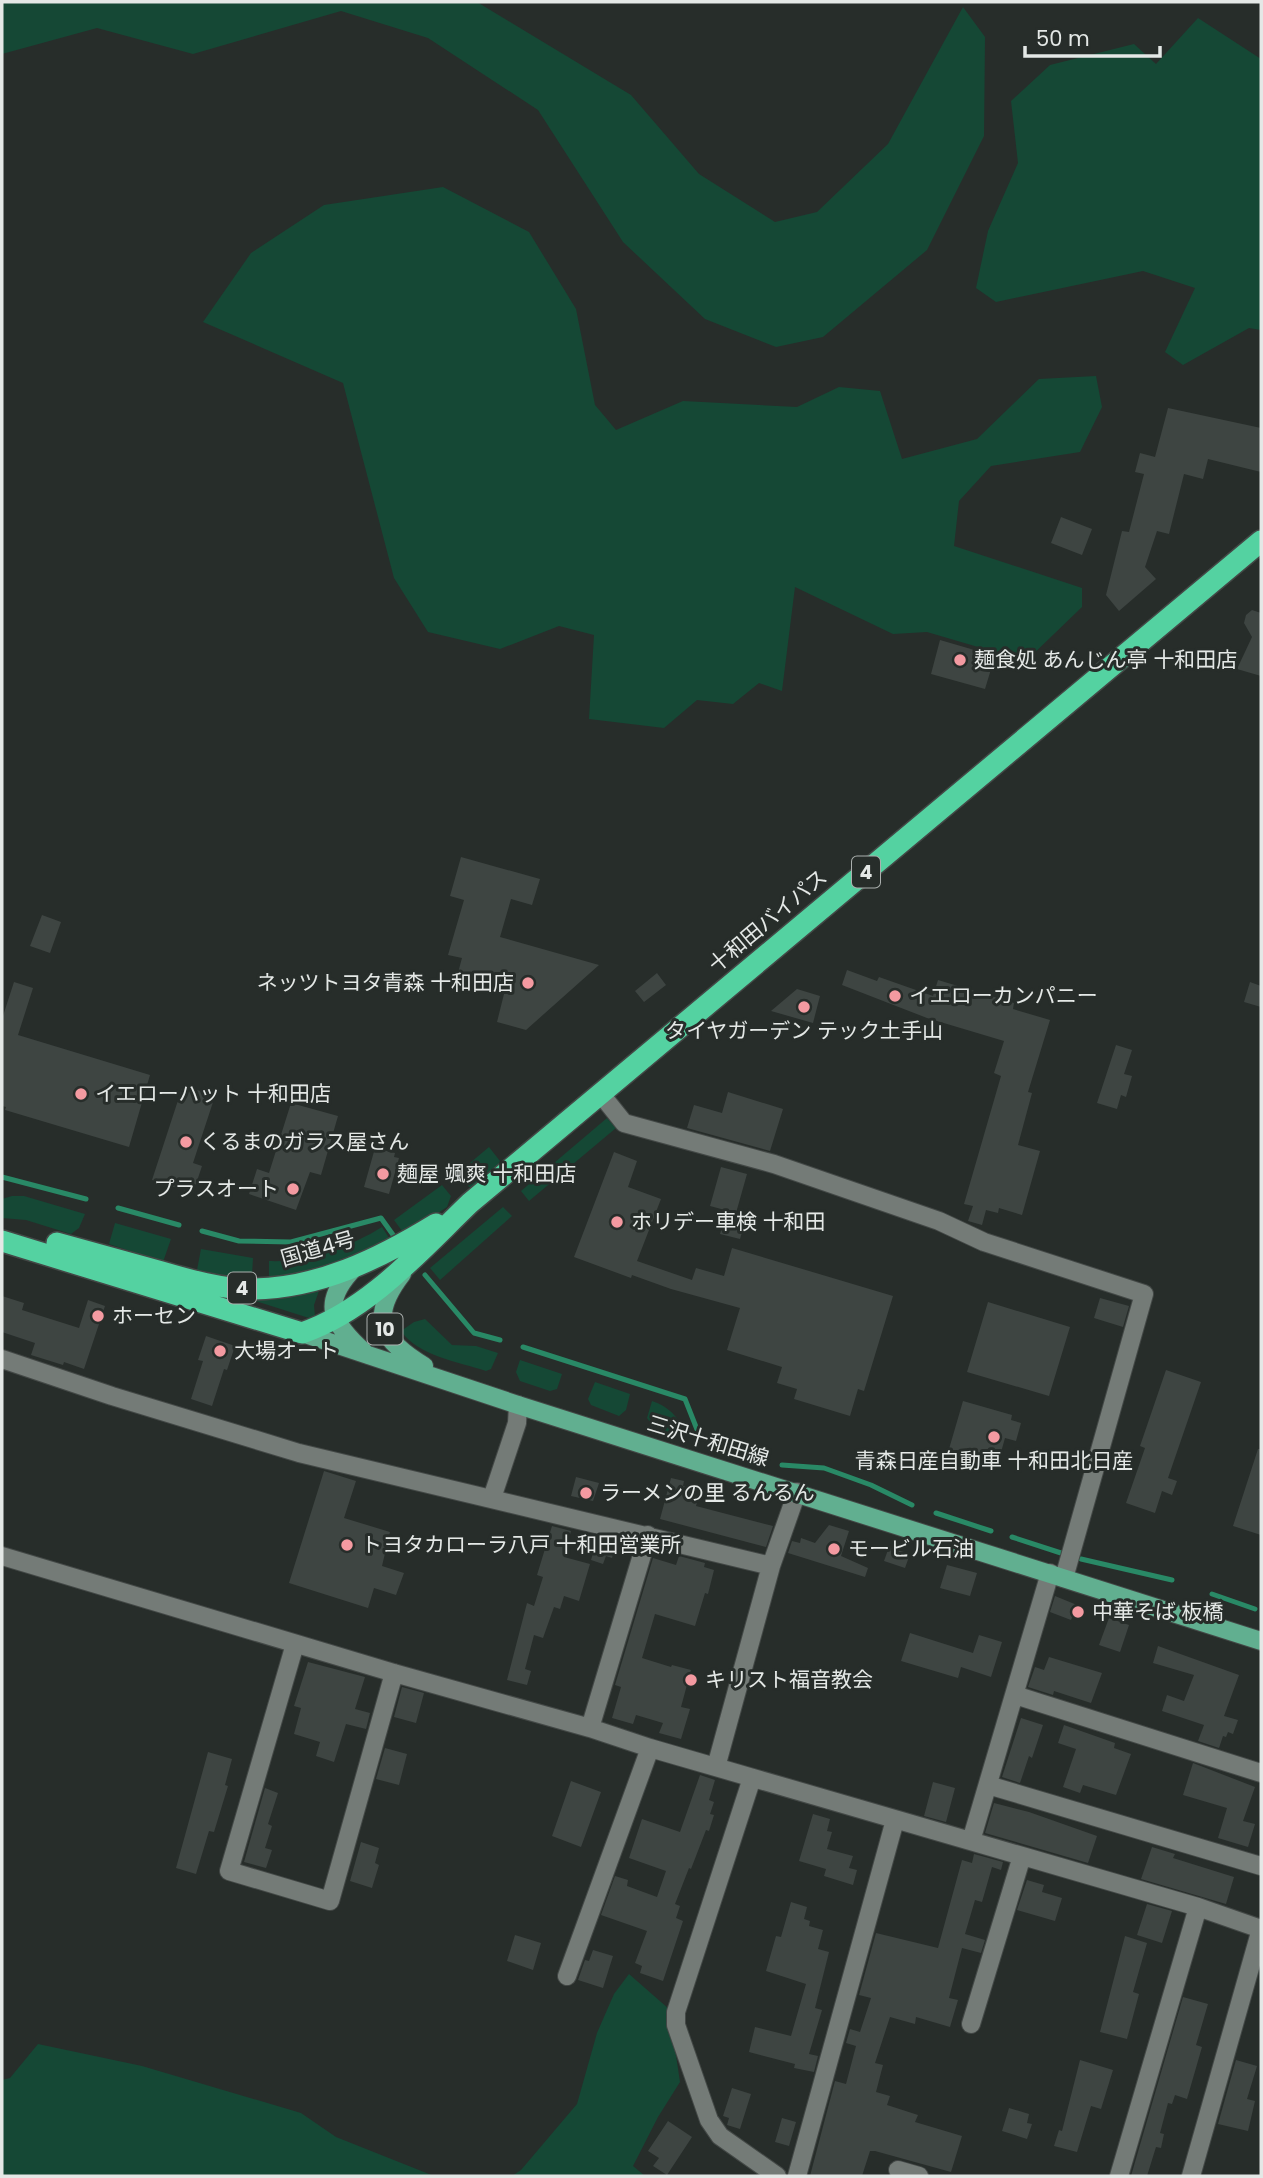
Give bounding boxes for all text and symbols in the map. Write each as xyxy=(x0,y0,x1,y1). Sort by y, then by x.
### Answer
scale bar xyxy=(1025,14,1160,58)
text: 50 m xyxy=(1036,24,1090,53)
place label: 麺食処 あんじん亭 十和田店 xyxy=(974,645,1237,674)
marker: 麺食処 あんじん亭 十和田店 xyxy=(952,652,968,668)
road number: 4 xyxy=(852,856,880,888)
street label: 十和田バイパス xyxy=(702,862,833,979)
place label: ネッツトヨタ青森 十和田店 xyxy=(256,968,514,997)
marker: ネッツトヨタ青森 十和田店 xyxy=(520,975,536,991)
place label: イエローカンパニー xyxy=(909,981,1098,1010)
marker: イエローカンパニー xyxy=(887,988,903,1004)
marker: タイヤガーデン テック土手山 xyxy=(796,999,812,1015)
place label: タイヤガーデン テック土手山 xyxy=(665,1016,943,1045)
place label: イエローハット 十和田店 xyxy=(95,1079,331,1108)
marker: イエローハット 十和田店 xyxy=(73,1086,89,1102)
place label: くるまのガラス屋さん xyxy=(200,1127,409,1156)
marker: くるまのガラス屋さん xyxy=(178,1134,194,1150)
place label: 麺屋 颯爽 十和田店 xyxy=(397,1159,576,1188)
marker: 麺屋 颯爽 十和田店 xyxy=(375,1166,391,1182)
place label: プラスオート xyxy=(153,1174,279,1203)
marker: プラスオート xyxy=(285,1181,301,1197)
place label: ホリデー車検 十和田 xyxy=(631,1207,826,1236)
marker: ホリデー車検 十和田 xyxy=(609,1214,625,1230)
street label: 国道4号 xyxy=(277,1224,358,1273)
road number: 4 xyxy=(228,1272,256,1304)
place label: ホーセン xyxy=(112,1301,196,1330)
marker: ホーセン xyxy=(90,1308,106,1324)
road number: 10 xyxy=(368,1314,402,1344)
place label: 大場オート xyxy=(234,1336,339,1365)
marker: 大場オート xyxy=(212,1343,228,1359)
street label: 三沢十和田線 xyxy=(644,1408,773,1473)
marker: 青森日産自動車 十和田北日産 xyxy=(986,1429,1002,1445)
place label: 青森日産自動車 十和田北日産 xyxy=(855,1446,1133,1475)
place label: ラーメンの里 るんるん xyxy=(600,1478,815,1507)
marker: ラーメンの里 るんるん xyxy=(578,1485,594,1501)
place label: トヨタカローラ八戸 十和田営業所 xyxy=(361,1530,682,1559)
place label: モービル石油 xyxy=(848,1534,974,1563)
marker: トヨタカローラ八戸 十和田営業所 xyxy=(339,1537,355,1553)
marker: モービル石油 xyxy=(826,1541,842,1557)
place label: 中華そば 板橋 xyxy=(1092,1597,1224,1626)
marker: 中華そば 板橋 xyxy=(1070,1604,1086,1620)
place label: キリスト福音教会 xyxy=(705,1665,873,1694)
marker: キリスト福音教会 xyxy=(683,1672,699,1688)

